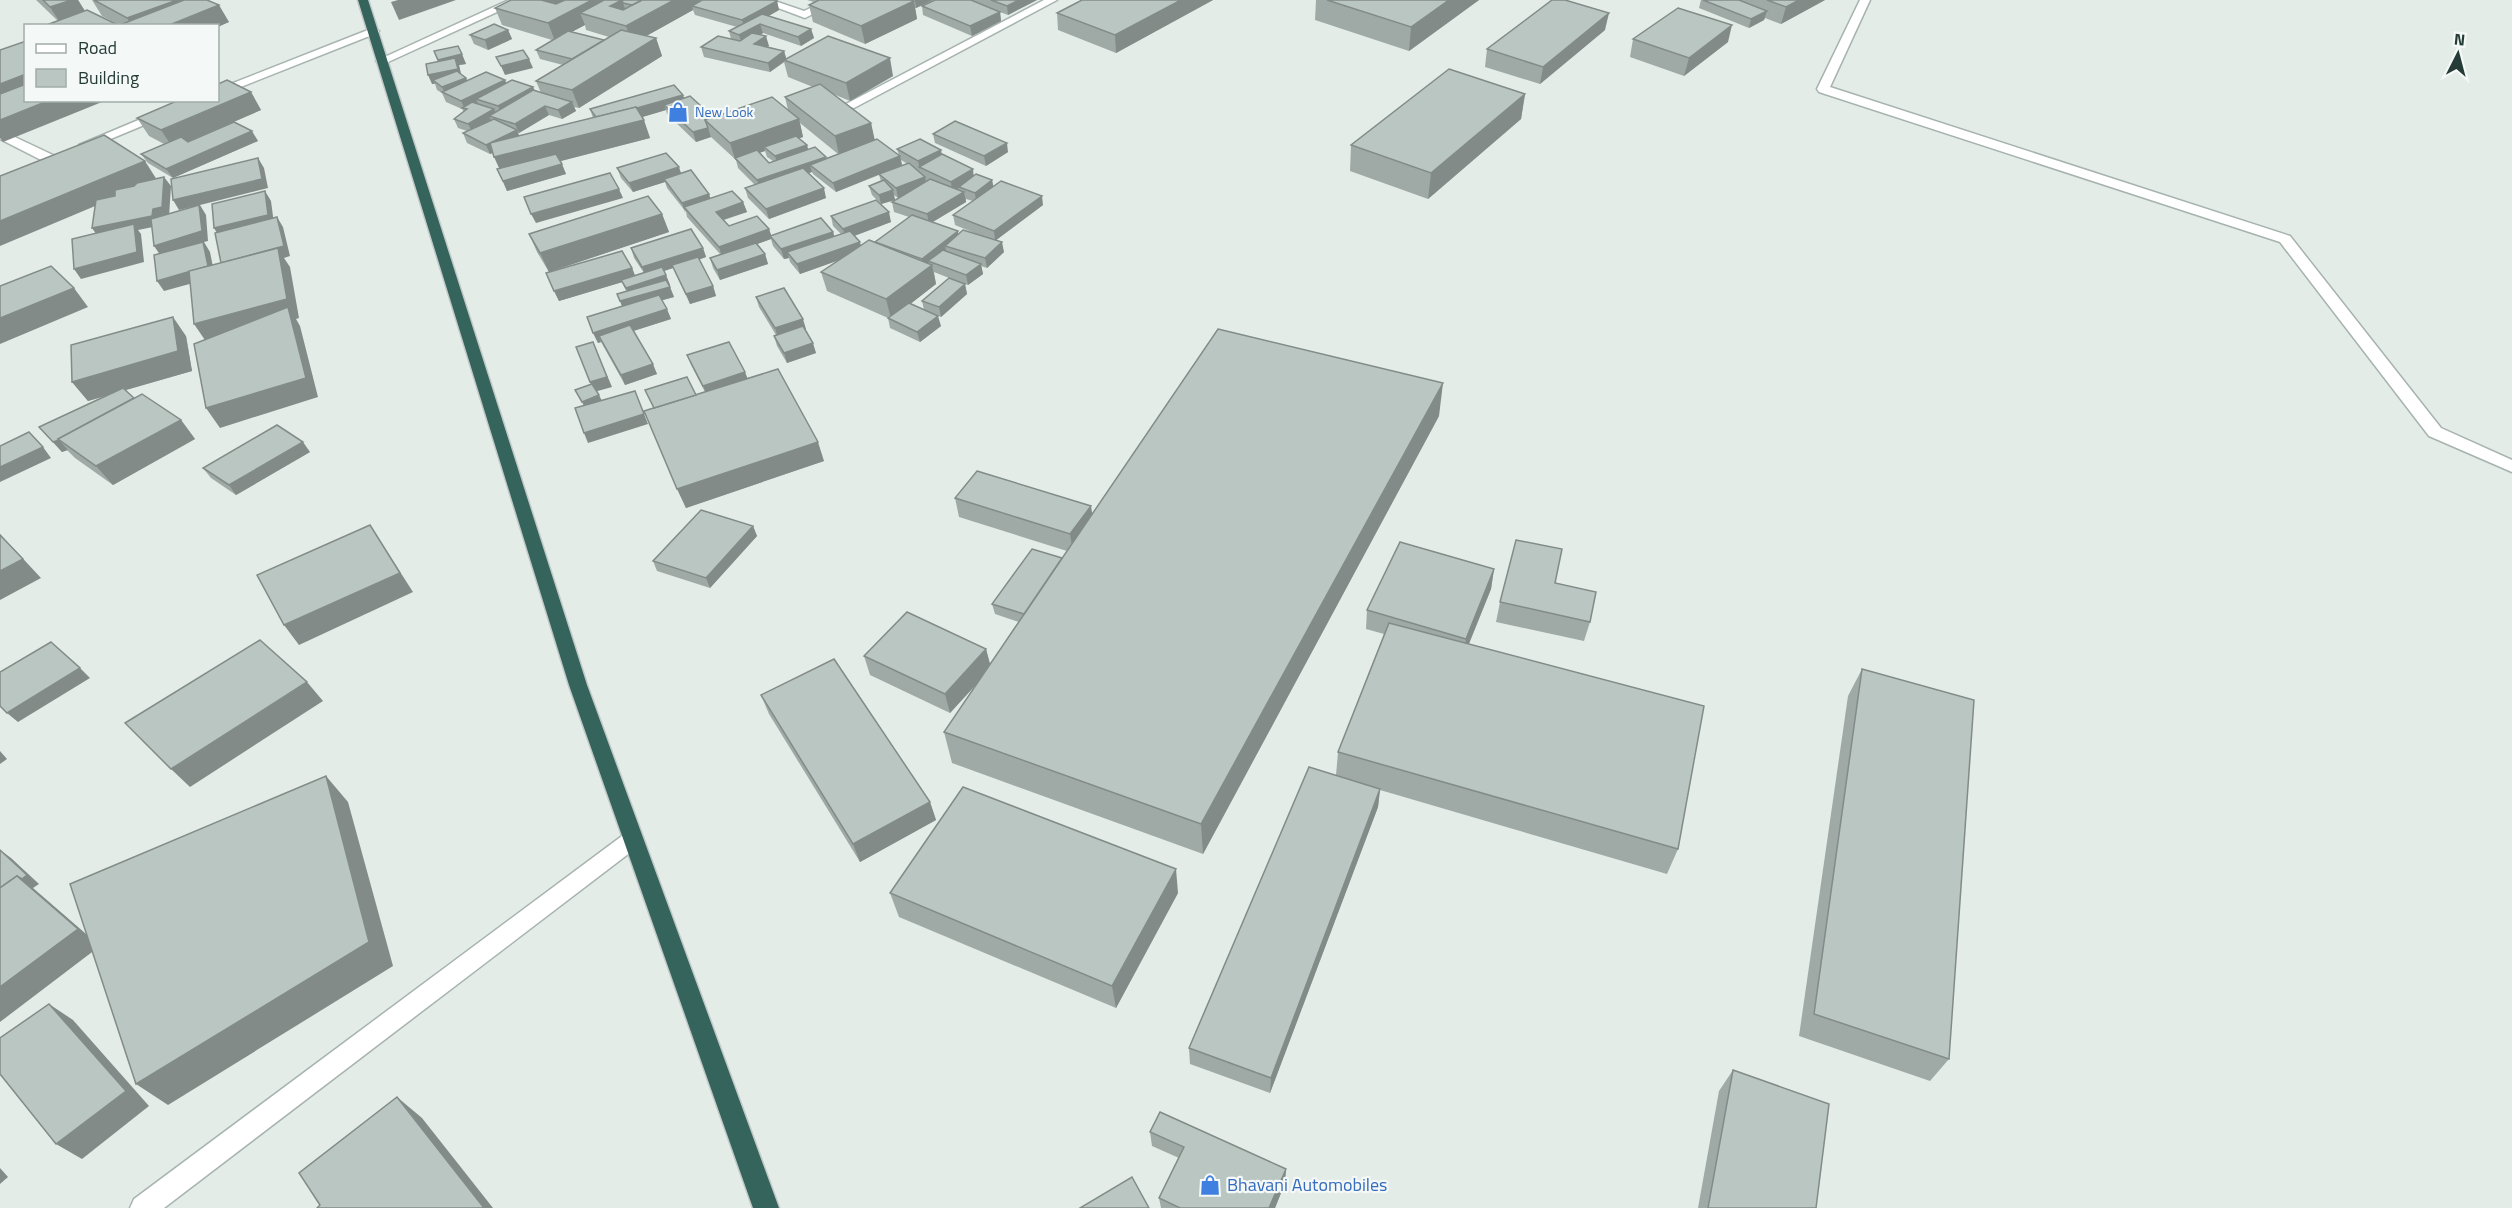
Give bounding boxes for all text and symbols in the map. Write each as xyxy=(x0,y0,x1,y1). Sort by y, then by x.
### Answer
legend xyxy=(24,24,219,102)
north arrow xyxy=(2428,24,2488,84)
text: N xyxy=(2453,27,2466,52)
text: Road xyxy=(78,34,117,61)
text: Building xyxy=(78,64,139,91)
shop icon: New Look xyxy=(666,100,690,124)
place label: New Look xyxy=(695,101,754,122)
place label: Bhavani Automobiles xyxy=(1227,1171,1387,1198)
shop icon: Bhavani Automobiles xyxy=(1198,1173,1222,1197)

